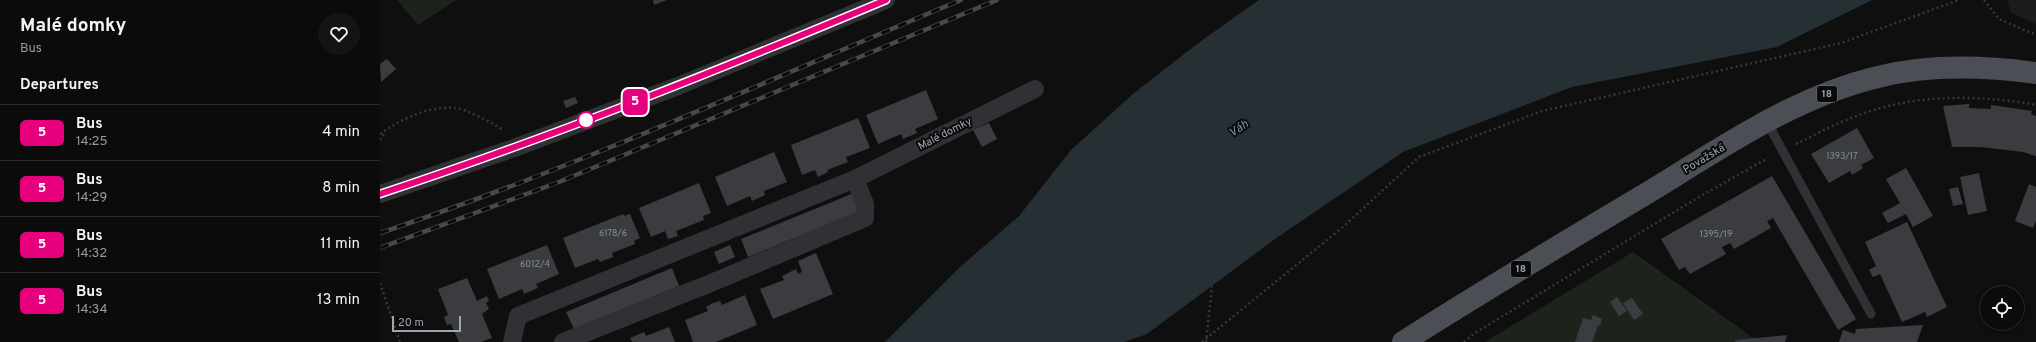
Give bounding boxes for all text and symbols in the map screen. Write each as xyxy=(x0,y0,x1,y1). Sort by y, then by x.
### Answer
button: heart xyxy=(318,13,360,55)
text: Malé domky xyxy=(20,14,126,38)
text: Bus xyxy=(20,41,42,57)
text: Departures xyxy=(20,76,99,95)
road number: 18 xyxy=(1817,86,1837,102)
line badge: 5 xyxy=(622,89,648,115)
text: 5 xyxy=(631,93,639,110)
unlabelled marker xyxy=(577,111,595,129)
street label: Malé domky xyxy=(916,114,975,154)
text: Bus xyxy=(76,115,103,134)
water label: Váh xyxy=(1226,116,1252,141)
text: 4 min xyxy=(322,123,360,142)
text: 5 xyxy=(38,124,46,141)
text: 14:25 xyxy=(76,134,108,150)
street label: Považská xyxy=(1680,141,1728,177)
house number: 1393/17 xyxy=(1826,151,1858,162)
text: Bus xyxy=(76,171,103,190)
text: 8 min xyxy=(322,179,360,198)
text: 5 xyxy=(38,180,46,197)
text: 14:29 xyxy=(76,190,107,206)
text: Bus xyxy=(76,227,103,246)
house number: 6178/6 xyxy=(599,228,627,239)
house number: 1395/19 xyxy=(1700,229,1732,240)
text: 11 min xyxy=(320,235,360,254)
text: 5 xyxy=(38,236,46,253)
text: 14:32 xyxy=(76,246,107,262)
house number: 6012/4 xyxy=(520,259,550,270)
road number: 18 xyxy=(1511,261,1531,277)
text: Bus xyxy=(76,283,103,302)
map controls xyxy=(1980,286,2024,330)
button: locate xyxy=(1980,286,2024,330)
text: 13 min xyxy=(317,291,360,310)
text: 5 xyxy=(38,292,46,309)
text: 14:34 xyxy=(76,302,108,318)
scale bar xyxy=(392,314,461,333)
text: 20 m xyxy=(398,316,424,330)

